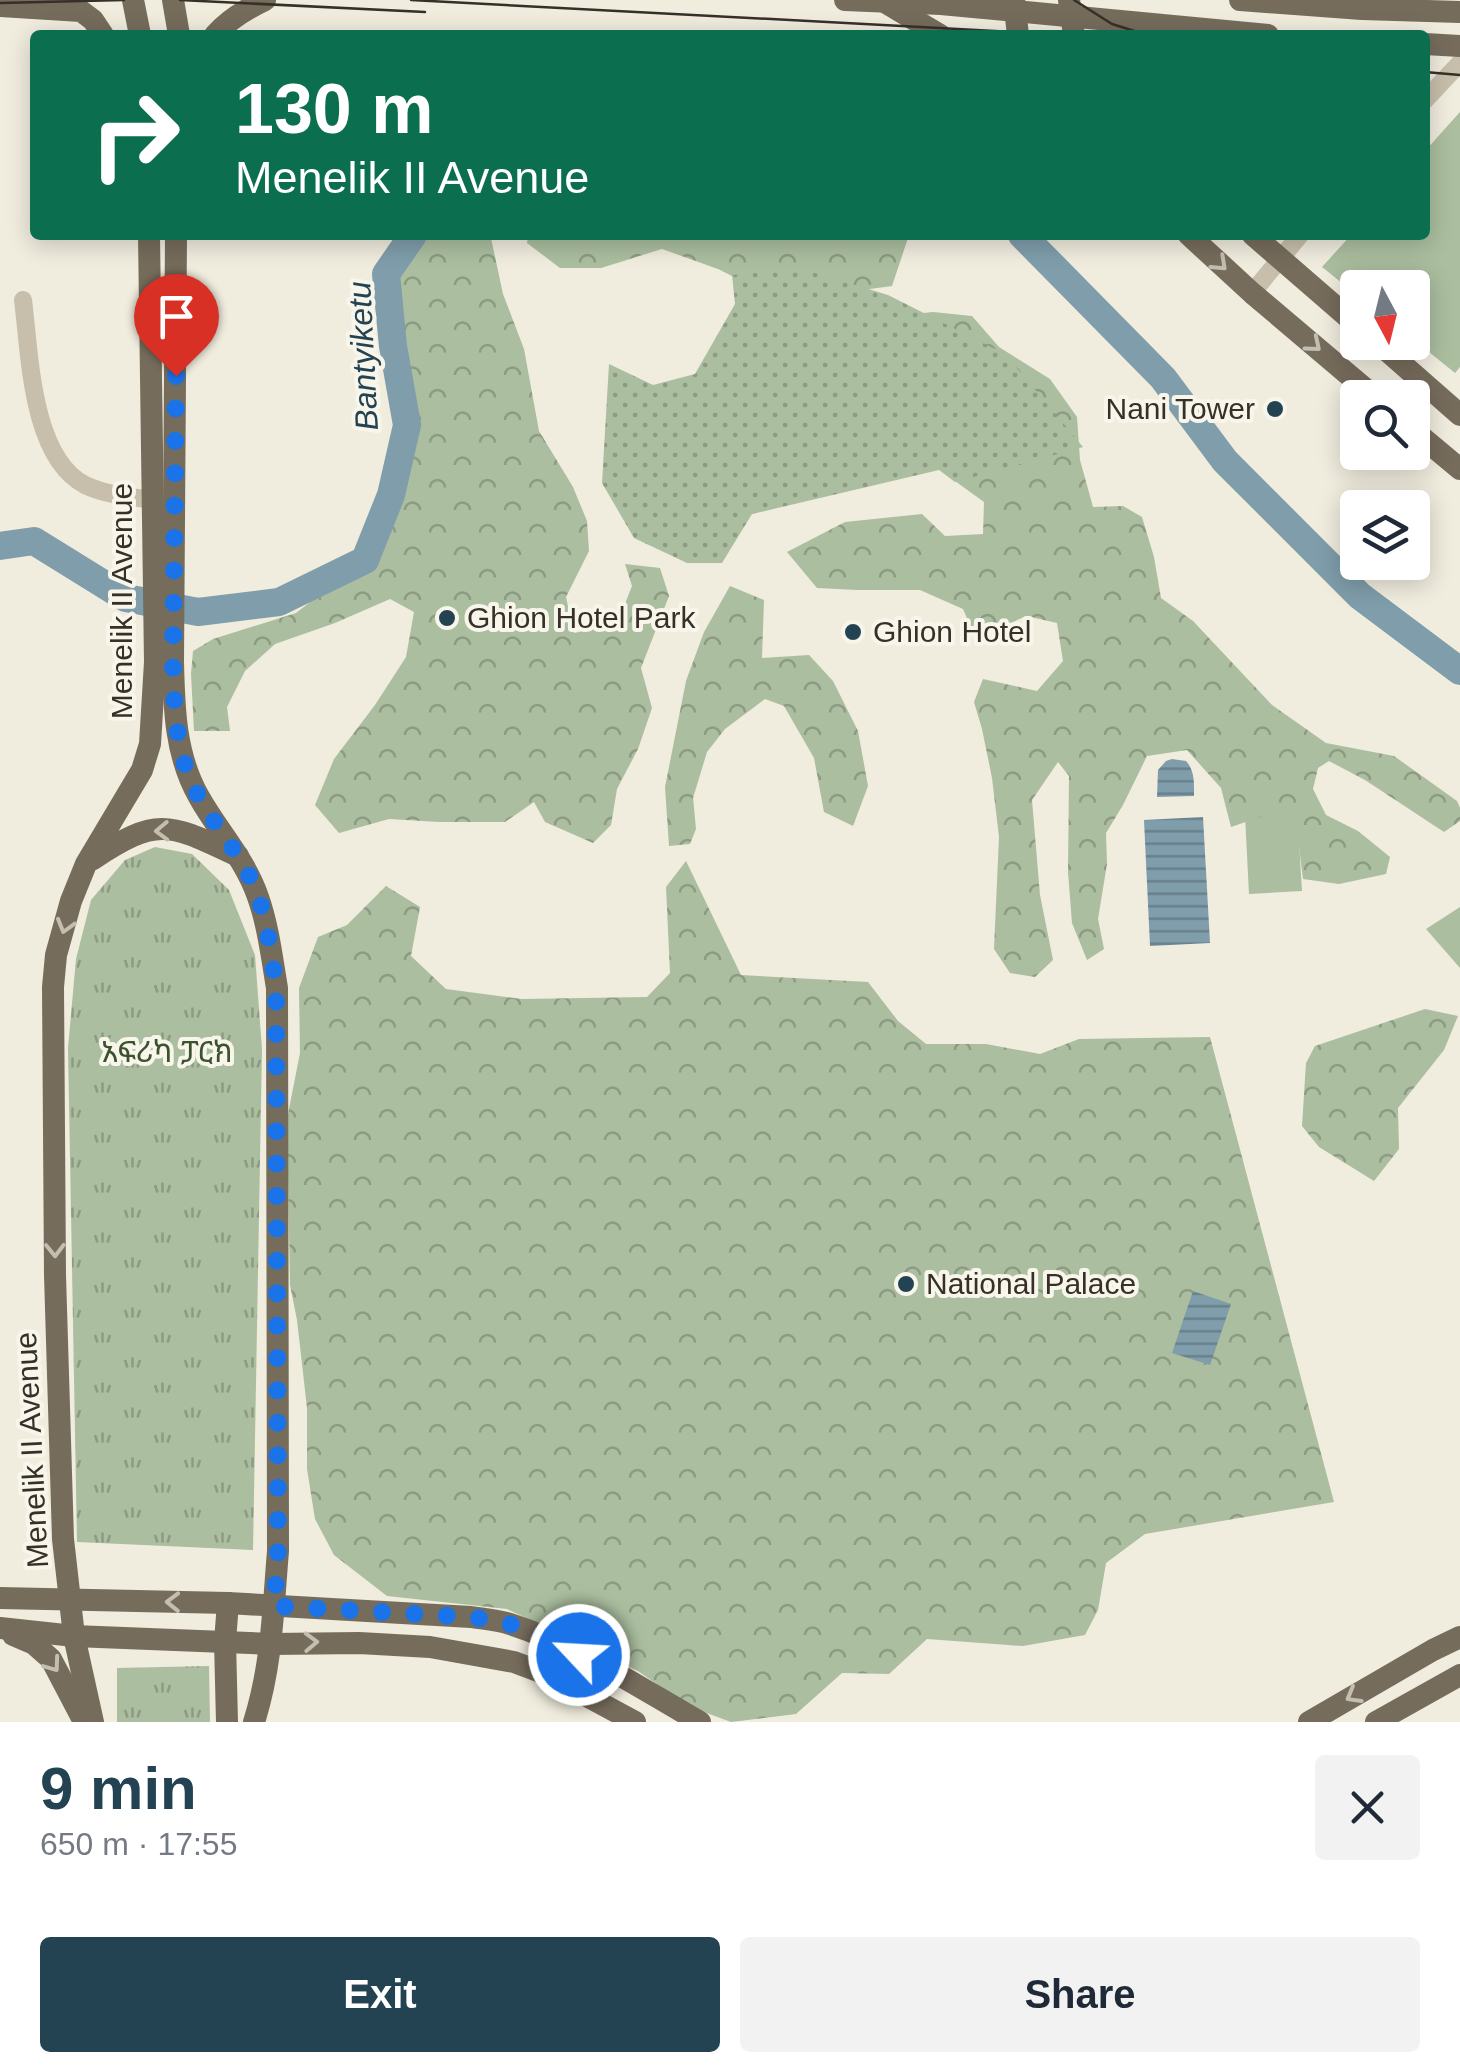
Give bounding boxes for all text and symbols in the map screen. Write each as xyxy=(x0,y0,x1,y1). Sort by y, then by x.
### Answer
icon: right xyxy=(70,70,200,200)
text: 130 m xyxy=(235,70,433,148)
text: Menelik II Avenue xyxy=(235,152,589,203)
one-way arrow xyxy=(1209,252,1227,270)
north arrow xyxy=(1340,270,1430,360)
map controls xyxy=(1340,270,1430,580)
pin xyxy=(134,274,219,377)
water label: Bantyiketu xyxy=(341,280,385,432)
icon: arrive xyxy=(149,289,204,344)
one-way arrow xyxy=(1302,334,1320,352)
button: search xyxy=(1340,380,1430,470)
place label: Nani Tower xyxy=(1105,392,1255,425)
marker: Nani Tower xyxy=(1264,398,1286,420)
street label: Menelik II Avenue xyxy=(105,483,138,719)
button: layers xyxy=(1340,490,1430,580)
place label: Ghion Hotel Park xyxy=(467,601,696,634)
marker: Ghion Hotel Park xyxy=(436,607,458,629)
place label: Ghion Hotel xyxy=(873,615,1031,648)
marker: Ghion Hotel xyxy=(842,621,864,643)
one-way arrow xyxy=(154,821,169,842)
one-way arrow xyxy=(55,917,76,934)
park label: አፍሪካ ፓርክ xyxy=(101,1035,233,1068)
one-way arrow xyxy=(44,1242,66,1258)
place label: National Palace xyxy=(926,1267,1136,1300)
marker: National Palace xyxy=(895,1273,917,1295)
street label: Menelik II Avenue xyxy=(9,1331,54,1569)
one-way arrow xyxy=(164,1591,180,1612)
position arrow xyxy=(527,1603,631,1707)
one-way arrow xyxy=(304,1632,320,1653)
one-way arrow xyxy=(41,1654,58,1672)
one-way arrow xyxy=(1346,1684,1364,1703)
text: 9 min xyxy=(40,1755,197,1822)
button: close xyxy=(1315,1755,1420,1860)
text: 650 m · 17:55 xyxy=(40,1826,237,1862)
button: Exit xyxy=(40,1937,720,2052)
button: Share xyxy=(740,1937,1420,2052)

